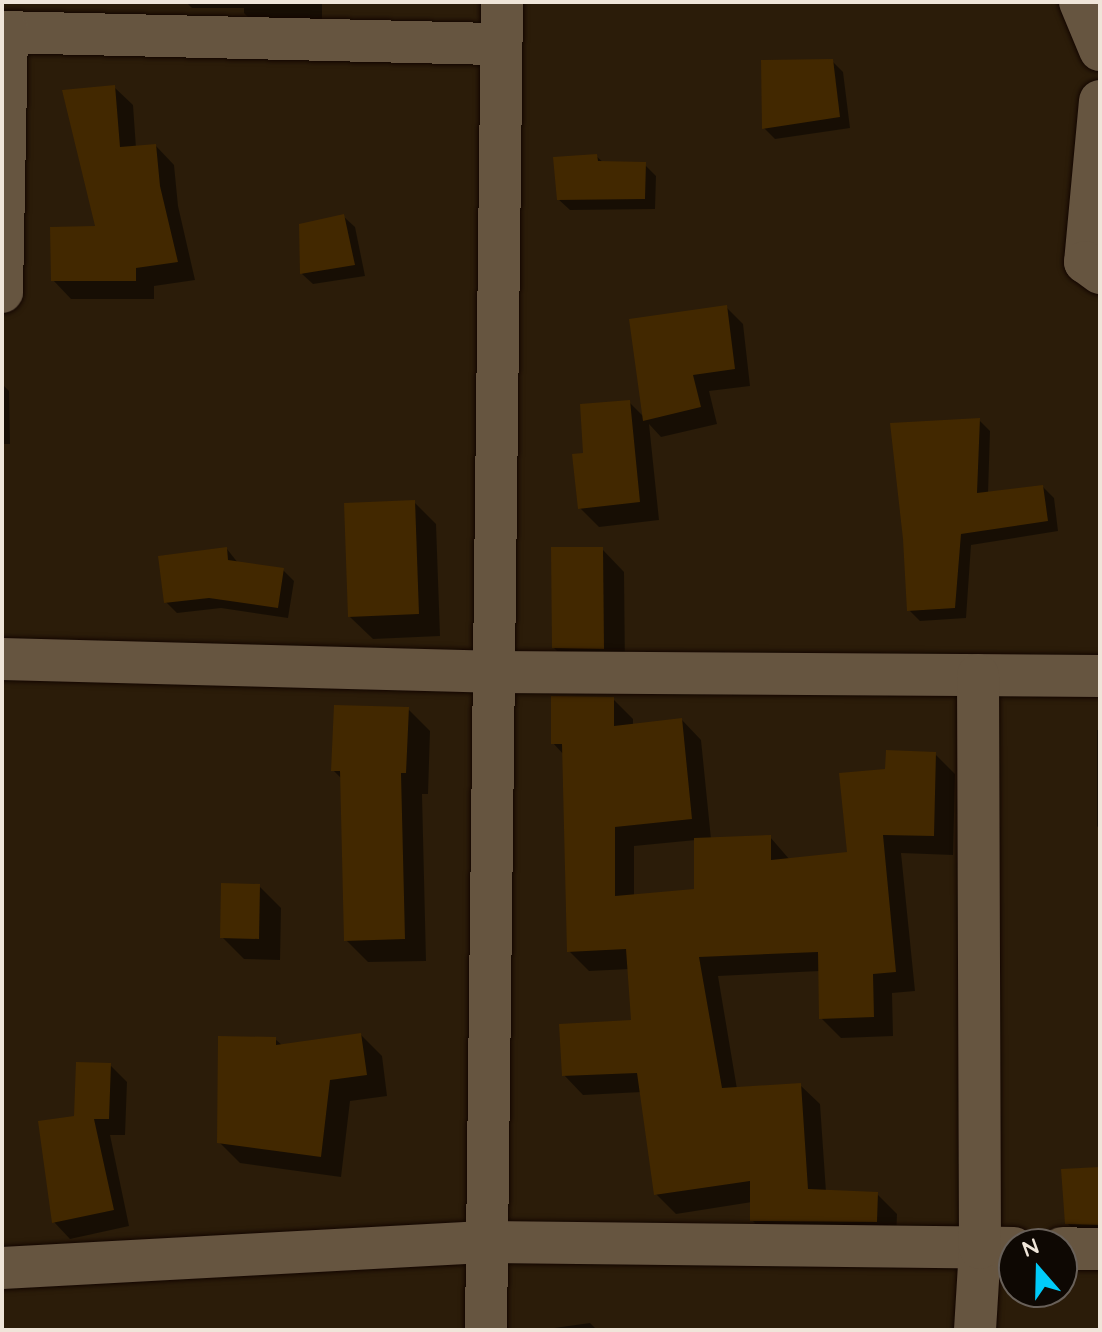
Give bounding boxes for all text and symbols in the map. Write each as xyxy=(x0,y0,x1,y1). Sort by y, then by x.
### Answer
north arrow xyxy=(998,1228,1078,1308)
text: N xyxy=(1018,1231,1043,1263)

